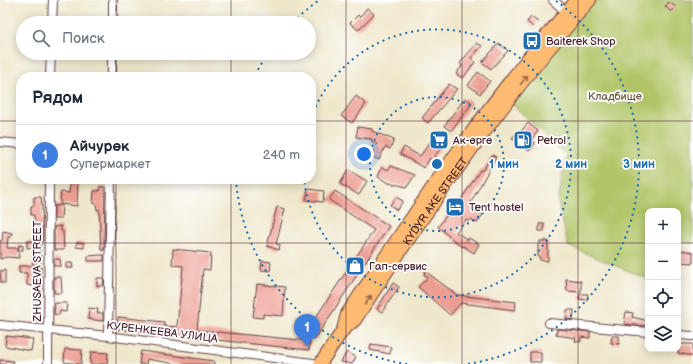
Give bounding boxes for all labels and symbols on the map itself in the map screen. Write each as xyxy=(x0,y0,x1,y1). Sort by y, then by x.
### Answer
bus stop icon: Baiterek Shop xyxy=(521,30,543,52)
place label: Baiterek Shop xyxy=(546,35,616,48)
one-way arrow xyxy=(520,74,529,85)
park label: Кладбище xyxy=(588,90,642,103)
supermarket icon: Ак-өргө xyxy=(428,129,450,151)
fuel station icon: Petrol xyxy=(512,129,534,151)
place label: Ак-өргө xyxy=(452,134,492,147)
place label: Petrol xyxy=(537,134,566,147)
your location xyxy=(354,144,374,164)
street label: KYDYR AKE STREET xyxy=(400,154,470,248)
centre of rings xyxy=(430,157,444,171)
text: 1 мин xyxy=(489,157,519,172)
text: 2 мин xyxy=(555,157,587,172)
text: 3 мин xyxy=(623,157,655,172)
hotel icon: Tent hostel xyxy=(444,196,466,218)
place label: Tent hostel xyxy=(469,201,523,214)
street label: ZHUSAEVA STREET xyxy=(31,220,44,322)
shop icon: Гап-сервис xyxy=(344,255,366,277)
place label: Гап-сервис xyxy=(369,260,428,273)
one-way arrow xyxy=(364,295,372,306)
pin: 1 xyxy=(294,314,320,347)
street label: КУРЕНКЕЕВА УЛИЦА xyxy=(106,319,219,345)

